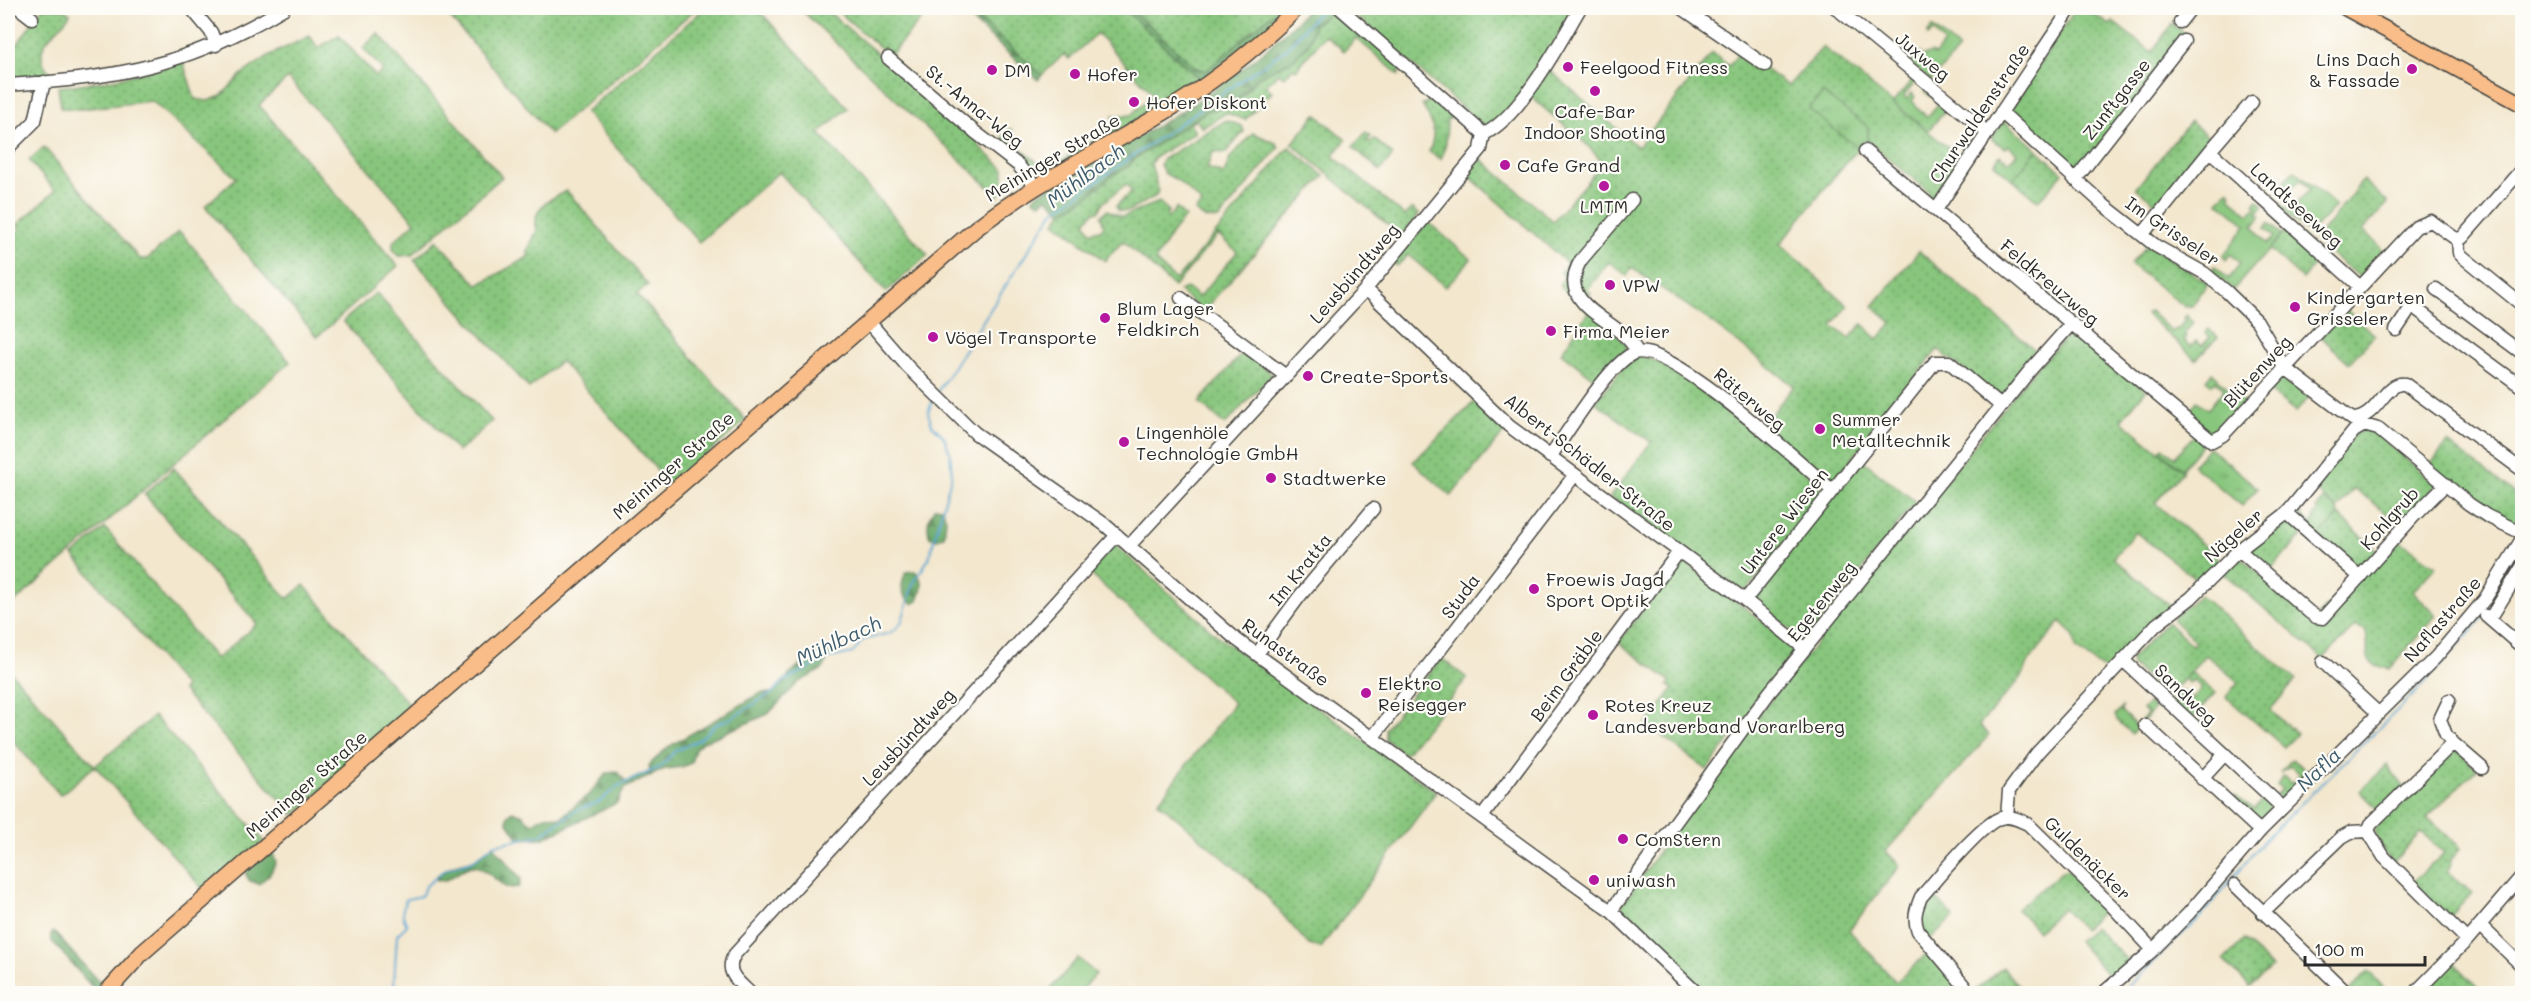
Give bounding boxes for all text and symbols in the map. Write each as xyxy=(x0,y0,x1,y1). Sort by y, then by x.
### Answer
street label: Juxweg xyxy=(1891,26,1955,86)
street label: Churwaldenstraße xyxy=(1923,38,2035,188)
place label: Lins Dach & Fassade xyxy=(2309,47,2400,92)
street label: Zunftgasse xyxy=(2077,53,2155,145)
place label: Feelgood Fitness xyxy=(1580,55,1728,79)
place label: DM xyxy=(1004,58,1031,82)
street label: St.-Anna-Weg xyxy=(921,59,1029,153)
marker: Feelgood Fitness xyxy=(1561,60,1575,74)
place label: Hofer xyxy=(1087,62,1138,86)
marker: Lins Dach & Fassade xyxy=(2405,62,2419,76)
marker: DM xyxy=(985,63,999,77)
marker: Hofer xyxy=(1068,67,1082,81)
marker: Cafe-Bar Indoor Shooting xyxy=(1588,84,1602,98)
place label: Hofer Diskont xyxy=(1146,90,1267,114)
marker: Hofer Diskont xyxy=(1127,95,1141,109)
place label: Cafe-Bar Indoor Shooting xyxy=(1525,99,1665,144)
street label: Meininger Straße xyxy=(980,107,1124,207)
water label: Mühlbach xyxy=(1041,137,1129,213)
place label: Cafe Grand xyxy=(1517,153,1620,177)
street label: Landtseeweg xyxy=(2246,157,2348,253)
marker: Cafe Grand xyxy=(1498,158,1512,172)
marker: LMTM xyxy=(1597,179,1611,193)
street label: Im Grisseler xyxy=(2121,191,2225,271)
place label: LMTM xyxy=(1580,194,1628,218)
street label: Leusbündtweg xyxy=(1304,218,1404,328)
street label: Feldkreuzweg xyxy=(1995,234,2105,330)
place label: VPW xyxy=(1622,273,1660,297)
marker: VPW xyxy=(1603,278,1617,292)
place label: Kindergarten Grisseler xyxy=(2307,285,2425,330)
place label: Blum Lager Feldkirch xyxy=(1117,296,1214,341)
marker: Kindergarten Grisseler xyxy=(2288,300,2302,314)
marker: Blum Lager Feldkirch xyxy=(1098,311,1112,325)
place label: Firma Meier xyxy=(1563,319,1670,343)
marker: Firma Meier xyxy=(1544,324,1558,338)
place label: Vögel Transporte xyxy=(945,325,1097,349)
marker: Vögel Transporte xyxy=(926,330,940,344)
street label: Blütenweg xyxy=(2217,330,2297,412)
street label: Räterweg xyxy=(1709,362,1791,436)
place label: Create-Sports xyxy=(1320,364,1449,388)
marker: Create-Sports xyxy=(1301,369,1315,383)
street label: Albert-Schädler-Straße xyxy=(1500,388,1680,536)
street label: Meininger Straße xyxy=(607,406,739,524)
place label: Summer Metalltechnik xyxy=(1832,407,1951,452)
place label: Lingenhöle Technologie GmbH xyxy=(1136,420,1299,465)
marker: Summer Metalltechnik xyxy=(1813,422,1827,436)
marker: Lingenhöle Technologie GmbH xyxy=(1117,435,1131,449)
street label: Untere Wiesen xyxy=(1735,463,1833,579)
place label: Stadtwerke xyxy=(1283,466,1386,490)
marker: Stadtwerke xyxy=(1264,471,1278,485)
street label: Kohlgrub xyxy=(2354,481,2424,555)
street label: Nägeler xyxy=(2198,503,2268,567)
street label: Im Kratta xyxy=(1264,528,1336,610)
street label: Egetenweg xyxy=(1781,556,1861,646)
place label: Froewis Jagd Sport Optik xyxy=(1546,567,1664,612)
street label: Studa xyxy=(1435,569,1485,623)
street label: Naflastraße xyxy=(2398,571,2486,667)
marker: Froewis Jagd Sport Optik xyxy=(1527,582,1541,596)
water label: Mühlbach xyxy=(791,609,885,671)
street label: Runastraße xyxy=(1238,612,1334,692)
street label: Beim Gräble xyxy=(1524,624,1608,726)
street label: Sandweg xyxy=(2150,658,2222,730)
place label: Elektro Reisegger xyxy=(1378,671,1467,716)
street label: Leusbündtweg xyxy=(856,683,960,791)
marker: Elektro Reisegger xyxy=(1359,686,1373,700)
place label: Rotes Kreuz Landesverband Vorarlberg xyxy=(1605,693,1845,738)
marker: Rotes Kreuz Landesverband Vorarlberg xyxy=(1586,708,1600,722)
street label: Meininger Straße xyxy=(240,725,372,843)
water label: Nafla xyxy=(2290,741,2346,797)
street label: Guldenäcker xyxy=(2039,811,2137,905)
place label: ComStern xyxy=(1635,827,1721,851)
marker: ComStern xyxy=(1616,832,1630,846)
place label: uniwash xyxy=(1606,868,1675,892)
marker: uniwash xyxy=(1587,873,1601,887)
scale bar xyxy=(2305,929,2425,967)
text: 100 m xyxy=(2314,937,2364,961)

